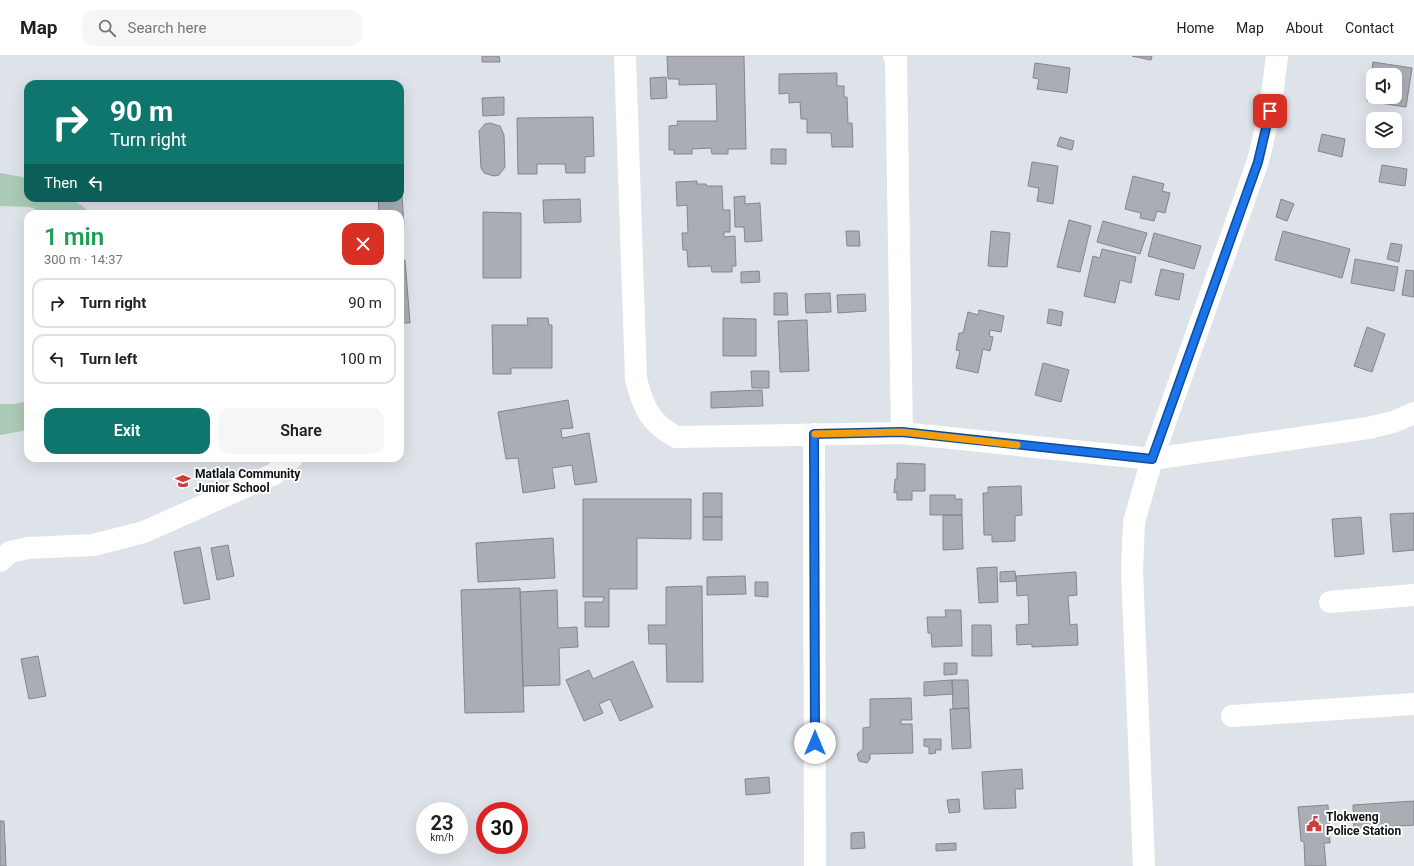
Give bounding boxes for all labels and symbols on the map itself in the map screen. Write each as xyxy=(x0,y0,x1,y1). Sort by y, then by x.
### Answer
pin xyxy=(1253,94,1287,128)
place label: Matlala Community Junior School xyxy=(195,467,301,495)
school or university icon: Matlala Community Junior School xyxy=(174,472,192,490)
position arrow xyxy=(794,722,836,764)
speed limit sign: 30 xyxy=(476,802,528,854)
place label: Tlokweng Police Station xyxy=(1326,810,1401,838)
public building icon: Tlokweng Police Station xyxy=(1305,815,1323,833)

